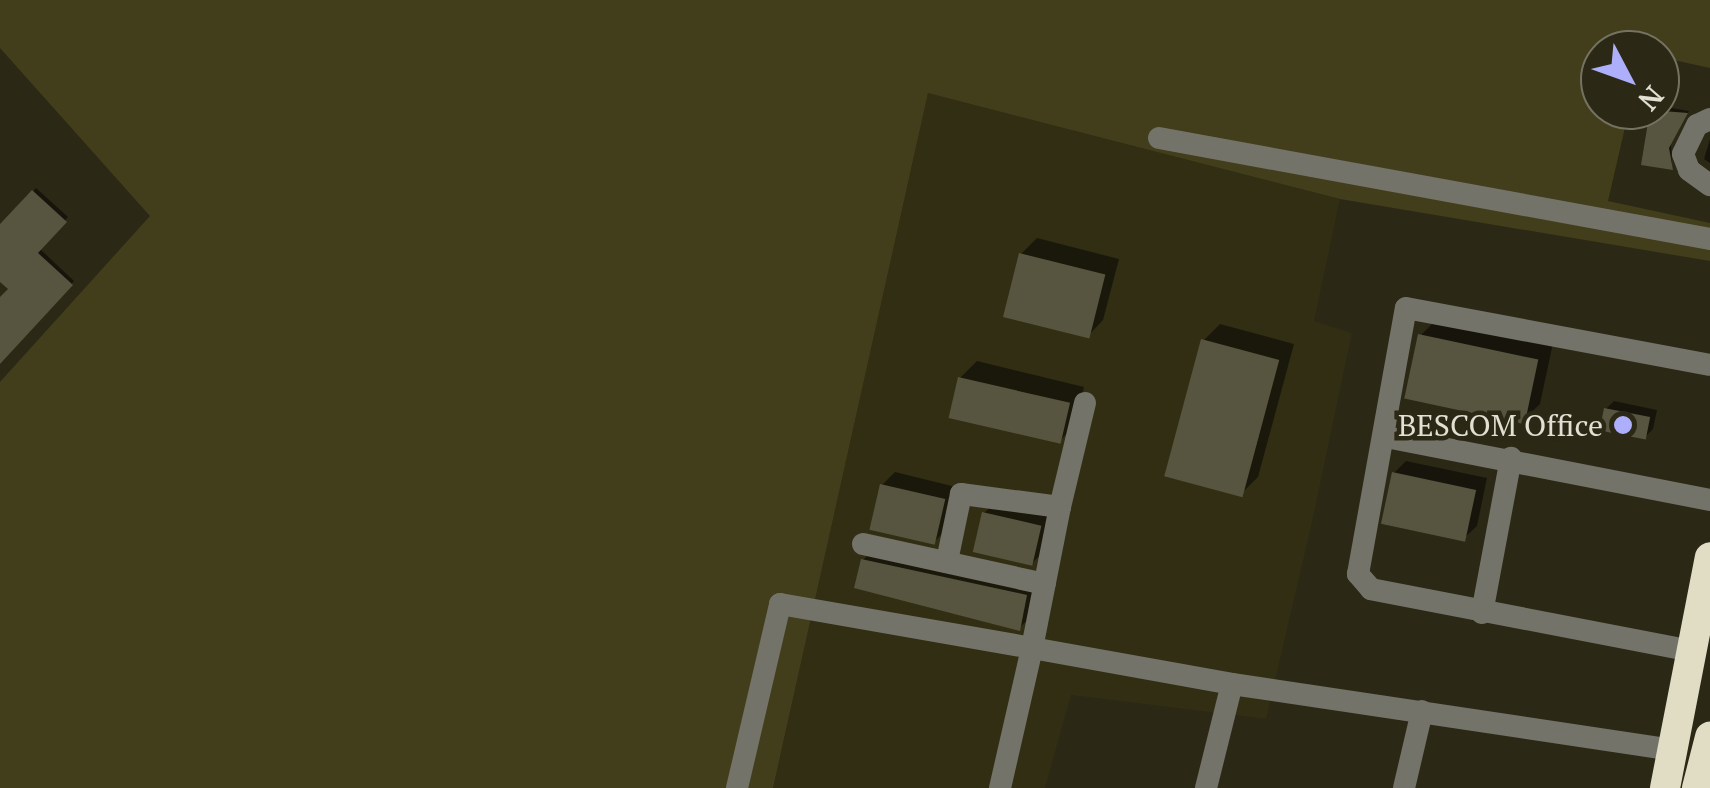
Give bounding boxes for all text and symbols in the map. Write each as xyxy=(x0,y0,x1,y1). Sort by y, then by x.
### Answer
north arrow xyxy=(1580,30,1680,130)
text: N xyxy=(1631,79,1672,119)
place label: BESCOM Office xyxy=(1398,407,1603,443)
marker: BESCOM Office xyxy=(1612,414,1634,436)

